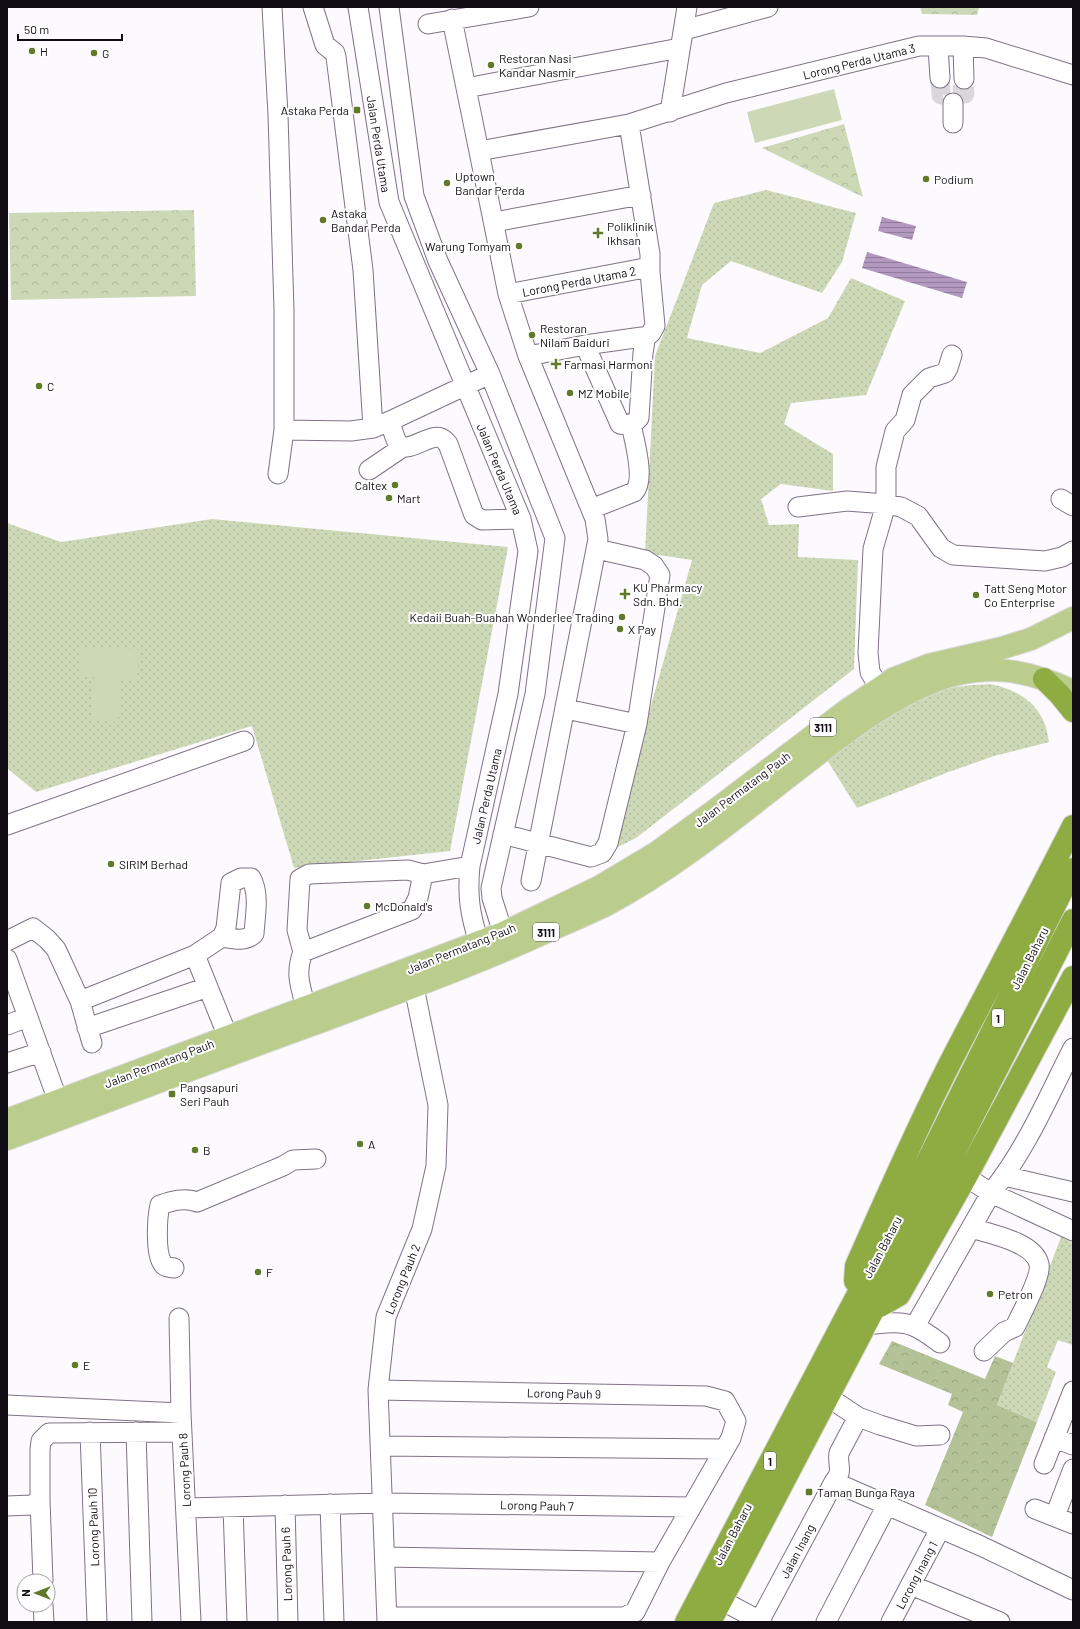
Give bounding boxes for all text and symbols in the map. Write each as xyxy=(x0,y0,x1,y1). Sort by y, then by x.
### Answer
scale bar xyxy=(18,16,122,42)
text: 50 m xyxy=(24,22,49,36)
street label: Lorong Perda Utama 3 xyxy=(801,40,917,82)
place label: H xyxy=(40,44,48,58)
marker: H xyxy=(27,46,37,56)
place label: G xyxy=(102,46,109,60)
marker: G xyxy=(89,48,99,58)
place label: Restoran Nasi Kandar Nasmir xyxy=(499,51,576,79)
marker: Restoran Nasi Kandar Nasmir xyxy=(486,60,496,70)
street label: Jalan Perda Utama xyxy=(364,95,394,193)
place label: Astaka Perda xyxy=(281,103,349,117)
marker: Astaka Perda xyxy=(352,105,362,115)
place label: Uptown Bandar Perda xyxy=(455,169,525,197)
place label: Podium xyxy=(934,172,973,186)
marker: Podium xyxy=(921,174,931,184)
marker: Uptown Bandar Perda xyxy=(442,178,452,188)
place label: Astaka Bandar Perda xyxy=(331,206,401,234)
marker: Astaka Bandar Perda xyxy=(318,215,328,225)
place label: Poliklinik Ikhsan xyxy=(607,219,654,247)
marker: Poliklinik Ikhsan xyxy=(592,227,604,239)
place label: Warung Tomyam xyxy=(425,239,511,253)
marker: Warung Tomyam xyxy=(514,241,524,251)
street label: Lorong Perda Utama 2 xyxy=(521,263,637,299)
place label: Restoran Nilam Baiduri xyxy=(540,321,609,349)
marker: Restoran Nilam Baiduri xyxy=(527,330,537,340)
place label: Farmasi Harmoni xyxy=(564,357,652,371)
marker: Farmasi Harmoni xyxy=(551,359,561,369)
place label: C xyxy=(47,379,54,393)
marker: C xyxy=(34,381,44,391)
place label: MZ Mobile xyxy=(578,386,629,400)
marker: MZ Mobile xyxy=(565,388,575,398)
street label: Jalan Perda Utama xyxy=(474,421,526,517)
place label: Caltex xyxy=(355,478,387,492)
marker: Caltex xyxy=(390,480,400,490)
place label: Mart xyxy=(397,491,421,505)
marker: Mart xyxy=(384,493,394,503)
place label: KU Pharmacy Sdn. Bhd. xyxy=(633,580,703,608)
place label: Tatt Seng Motor Co Enterprise xyxy=(984,581,1067,609)
marker: KU Pharmacy Sdn. Bhd. xyxy=(620,589,630,599)
marker: Tatt Seng Motor Co Enterprise xyxy=(971,590,981,600)
place label: Kedaii Buah-Buahan Wonderlee Trading xyxy=(410,610,614,624)
marker: Kedaii Buah-Buahan Wonderlee Trading xyxy=(617,612,627,622)
place label: X Pay xyxy=(628,622,657,636)
marker: X Pay xyxy=(615,624,625,634)
road number: 3111 xyxy=(810,718,836,736)
street label: Jalan Perda Utama xyxy=(468,747,504,845)
street label: Jalan Permatang Pauh xyxy=(691,748,793,830)
place label: SIRIM Berhad xyxy=(119,857,188,871)
marker: SIRIM Berhad xyxy=(106,859,116,869)
place label: McDonald's xyxy=(375,899,433,913)
marker: McDonald's xyxy=(362,901,372,911)
street label: Jalan Permatang Pauh xyxy=(404,920,518,976)
road number: 3111 xyxy=(533,923,559,941)
street label: Jalan Baharu xyxy=(1007,925,1051,991)
road number: 1 xyxy=(992,1009,1004,1027)
street label: Jalan Permatang Pauh xyxy=(102,1036,216,1090)
place label: Pangsapuri Seri Pauh xyxy=(180,1080,238,1108)
marker: Pangsapuri Seri Pauh xyxy=(167,1089,177,1099)
place label: A xyxy=(368,1137,375,1151)
marker: A xyxy=(355,1139,365,1149)
place label: B xyxy=(203,1143,211,1157)
marker: B xyxy=(190,1145,200,1155)
street label: Jalan Baharu xyxy=(860,1214,904,1280)
street label: Lorong Pauh 2 xyxy=(382,1242,422,1316)
place label: F xyxy=(266,1265,273,1279)
marker: F xyxy=(253,1267,263,1277)
place label: Petron xyxy=(998,1287,1033,1301)
marker: Petron xyxy=(985,1289,995,1299)
place label: E xyxy=(83,1358,90,1372)
marker: E xyxy=(70,1360,80,1370)
street label: Lorong Pauh 9 xyxy=(527,1385,601,1401)
street label: Lorong Pauh 8 xyxy=(175,1433,193,1507)
road number: 1 xyxy=(764,1452,776,1470)
place label: Taman Bunga Raya xyxy=(817,1485,915,1499)
street label: Lorong Pauh 10 xyxy=(85,1487,101,1567)
marker: Taman Bunga Raya xyxy=(804,1487,814,1497)
street label: Lorong Pauh 7 xyxy=(500,1497,574,1513)
street label: Jalan Baharu xyxy=(710,1501,754,1567)
street label: Jalan Inang xyxy=(777,1521,817,1581)
street label: Lorong Pauh 6 xyxy=(278,1527,294,1601)
street label: Lorong Inang 1 xyxy=(892,1539,940,1611)
north arrow xyxy=(16,1573,56,1613)
text: N xyxy=(19,1589,32,1597)

